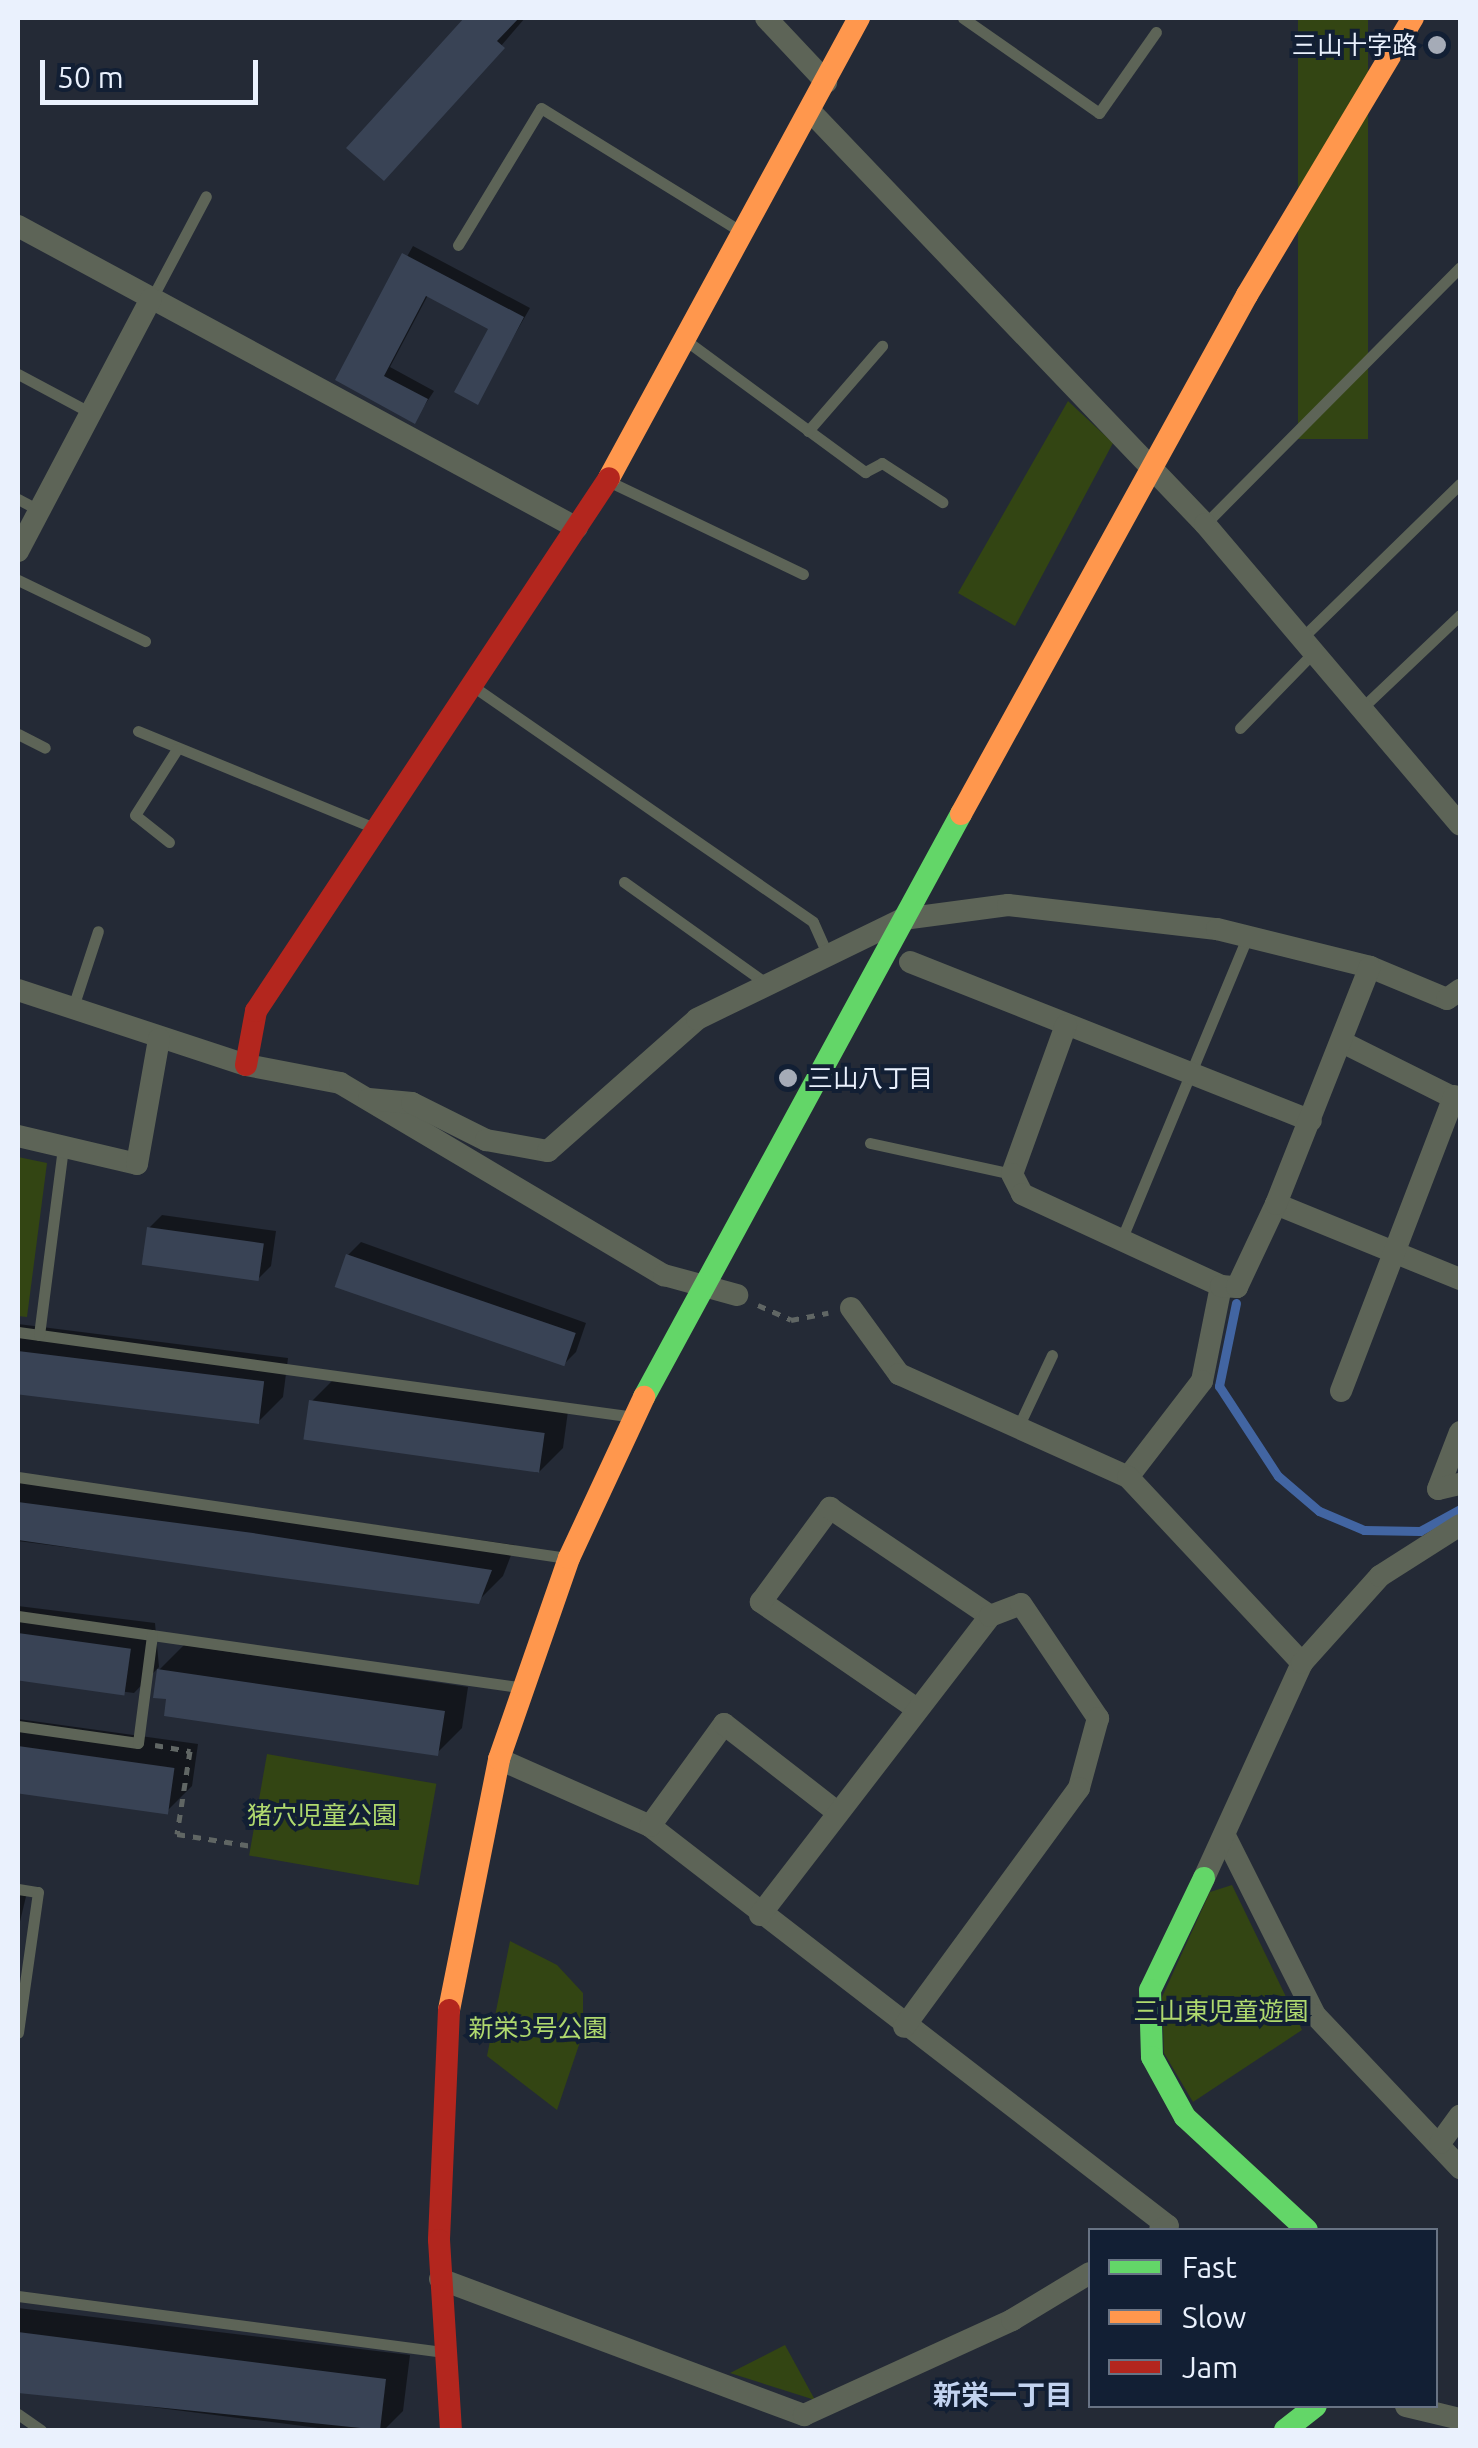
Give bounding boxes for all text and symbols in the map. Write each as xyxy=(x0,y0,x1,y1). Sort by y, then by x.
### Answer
place label: 三山十字路 xyxy=(1292,30,1417,60)
marker: 三山十字路 xyxy=(1426,34,1448,56)
scale bar xyxy=(45,40,262,102)
text: 50 m xyxy=(57,60,124,94)
place label: 三山八丁目 xyxy=(808,1063,933,1093)
marker: 三山八丁目 xyxy=(777,1067,799,1089)
park label: 猪穴児童公園 xyxy=(247,1800,397,1830)
park label: 三山東児童遊園 xyxy=(1134,1996,1308,2026)
park label: 新栄3号公園 xyxy=(468,2013,608,2043)
legend xyxy=(1088,2228,1438,2408)
text: Fast xyxy=(1182,2250,1237,2284)
text: Slow xyxy=(1182,2300,1246,2334)
text: Jam xyxy=(1182,2350,1238,2384)
district label: 新栄一丁目 xyxy=(933,2378,1073,2412)

